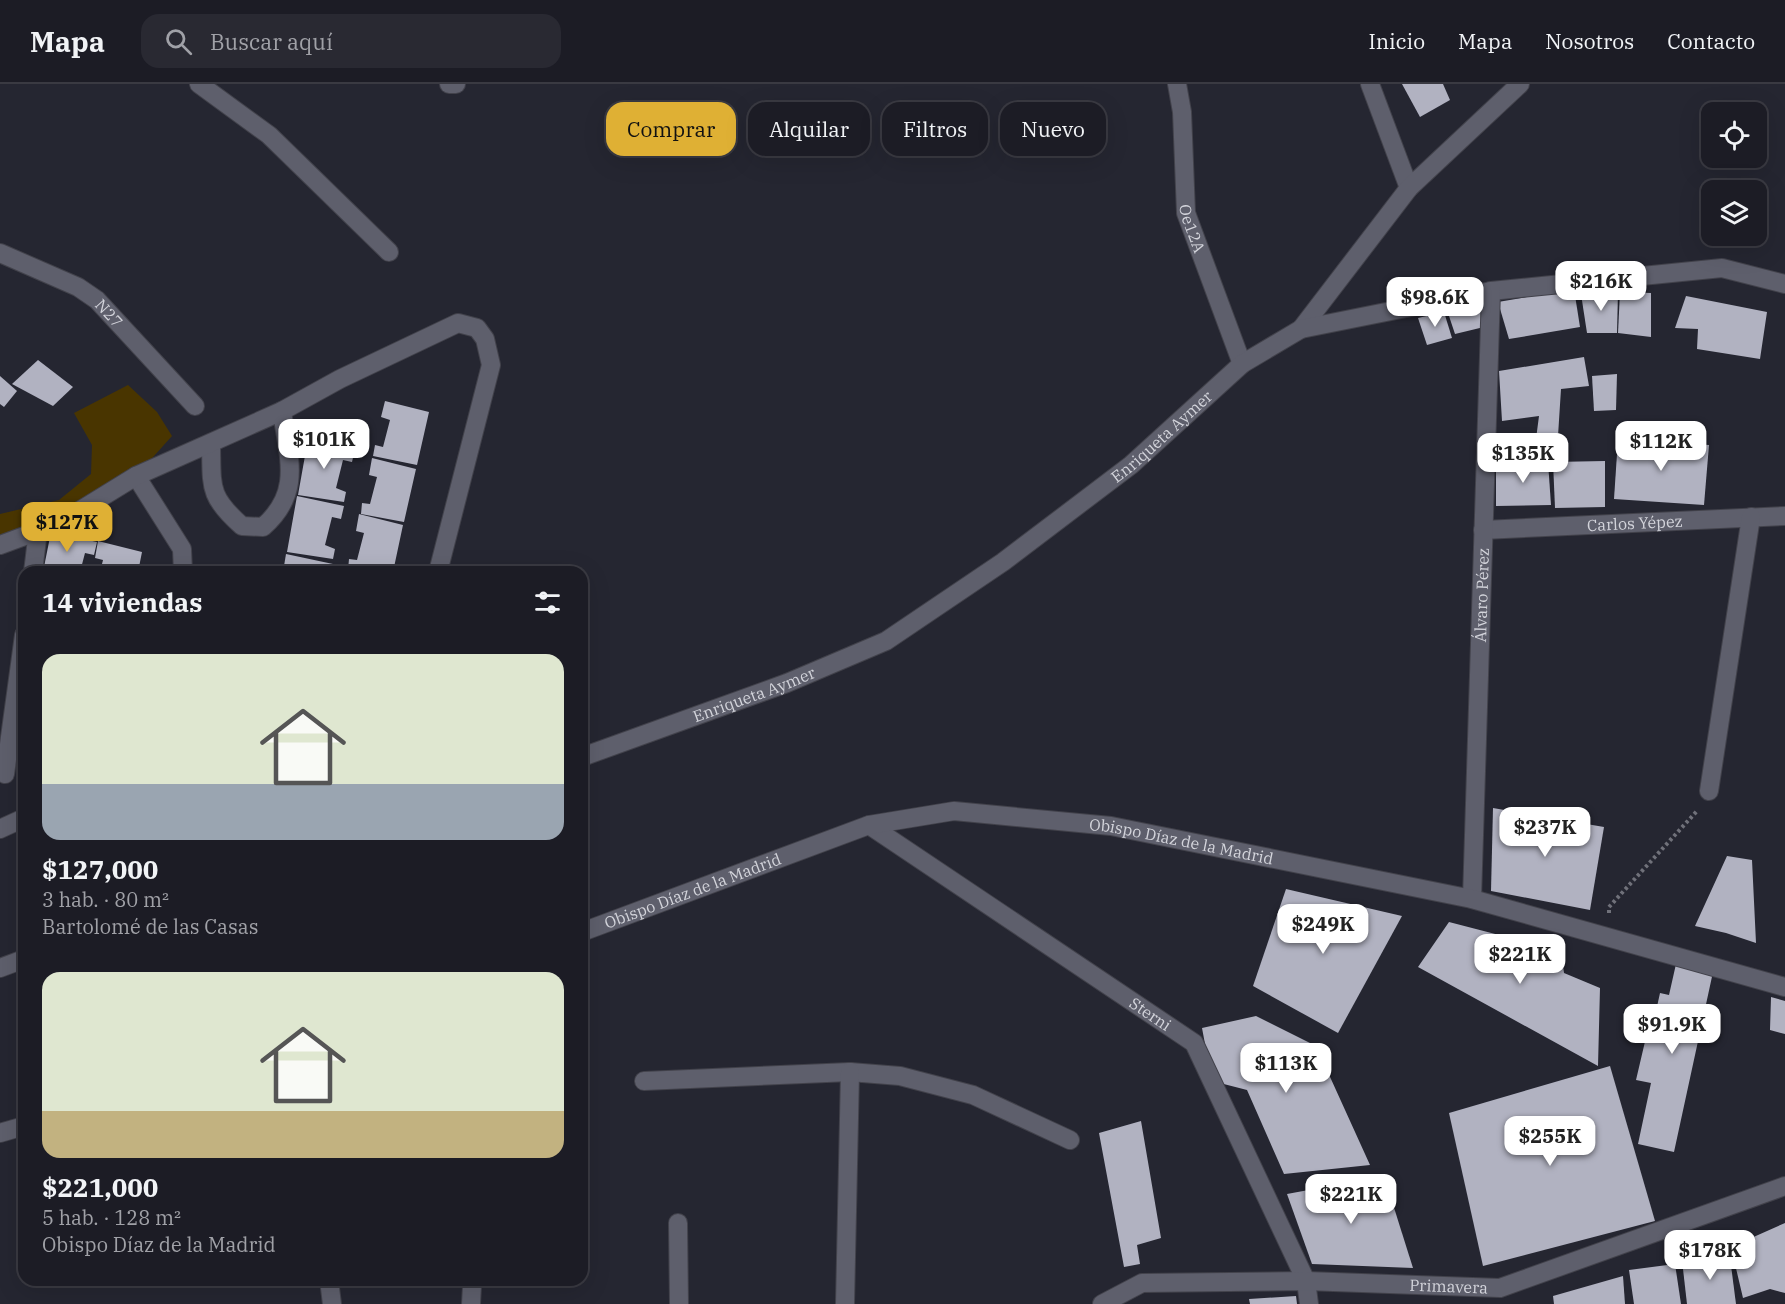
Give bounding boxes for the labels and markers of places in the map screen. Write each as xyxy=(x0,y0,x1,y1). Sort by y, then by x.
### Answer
pin: $216K xyxy=(1559,261,1643,312)
pin: $98.6K xyxy=(1386,277,1484,328)
pin: $101K xyxy=(282,419,366,470)
pin: $112K xyxy=(1619,421,1703,472)
pin: $135K xyxy=(1481,433,1565,484)
pin: $127K xyxy=(25,502,109,553)
pin: $237K xyxy=(1503,807,1587,858)
pin: $249K xyxy=(1281,904,1365,955)
pin: $221K xyxy=(1478,934,1562,985)
pin: $91.9K xyxy=(1623,1004,1721,1055)
pin: $113K xyxy=(1244,1043,1328,1094)
pin: $255K xyxy=(1508,1116,1592,1167)
pin: $221K xyxy=(1309,1174,1393,1225)
pin: $178K xyxy=(1668,1230,1752,1281)

